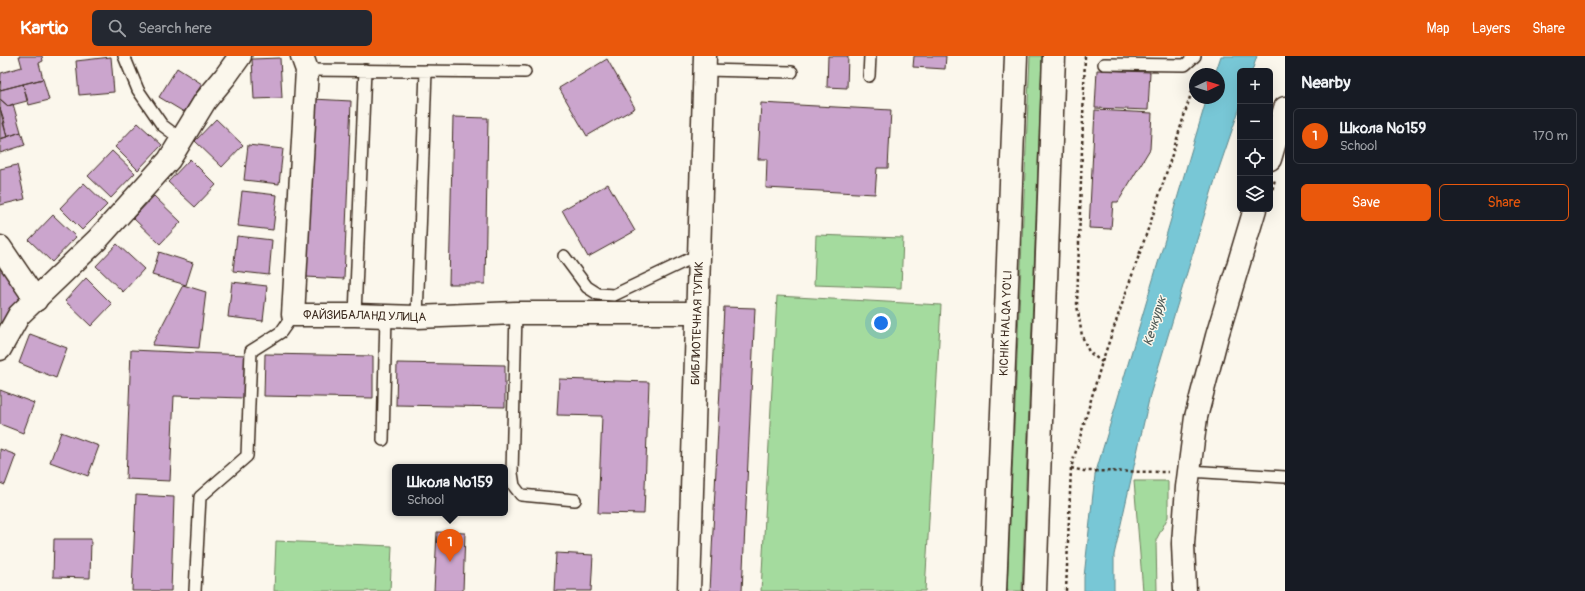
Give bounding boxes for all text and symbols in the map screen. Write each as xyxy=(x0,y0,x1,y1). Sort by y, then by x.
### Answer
search box xyxy=(92,10,372,46)
text: Kartio xyxy=(20,16,68,40)
icon: search xyxy=(106,17,128,39)
text: Search here xyxy=(138,19,212,38)
text: Map xyxy=(1427,20,1450,37)
text: Layers xyxy=(1472,20,1510,37)
text: Share xyxy=(1532,20,1565,37)
north arrow xyxy=(1189,68,1225,104)
map controls xyxy=(1237,68,1273,212)
button: + xyxy=(1237,68,1273,104)
text: Nearby xyxy=(1301,72,1350,93)
button: − xyxy=(1237,104,1273,140)
text: Школа №159 xyxy=(1340,119,1426,138)
text: 1 xyxy=(1312,128,1318,144)
text: 170 m xyxy=(1533,128,1568,144)
text: School xyxy=(1340,138,1377,154)
button: locate xyxy=(1237,140,1273,176)
button: layers xyxy=(1237,176,1273,212)
button: Save xyxy=(1301,184,1431,221)
button: Share xyxy=(1439,184,1569,221)
street label: БИБЛИОТЕЧНАЯ ТУПИК xyxy=(688,261,706,385)
street label: KICHIK HALQA YO'LI xyxy=(996,270,1015,376)
water label: Кечкурук xyxy=(1140,293,1170,348)
street label: ФАЙЗИБАЛАНД УЛИЦА xyxy=(303,307,427,325)
your location xyxy=(871,313,891,333)
popup xyxy=(392,464,508,516)
text: Школа №159 xyxy=(407,473,493,492)
text: School xyxy=(407,492,444,508)
pin: 1 xyxy=(437,529,463,562)

